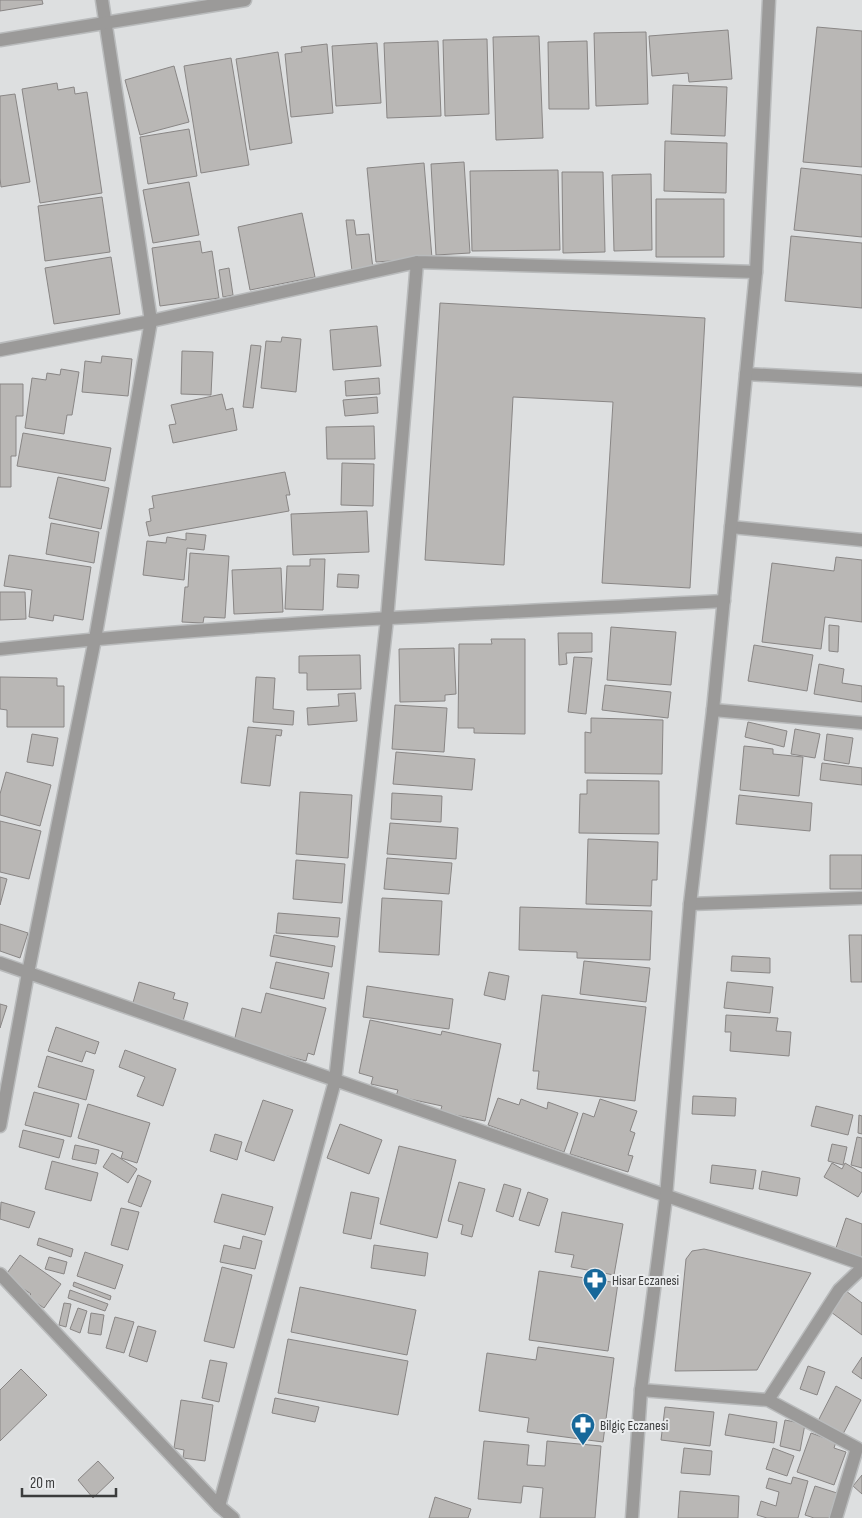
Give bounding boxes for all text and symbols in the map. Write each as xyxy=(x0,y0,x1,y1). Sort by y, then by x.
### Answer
pharmacy icon: Hisar Eczanesi xyxy=(582,1267,608,1301)
place label: Hisar Eczanesi xyxy=(612,1272,679,1289)
pharmacy icon: Bilgiç Eczanesi xyxy=(570,1412,596,1446)
place label: Bilgiç Eczanesi xyxy=(600,1417,668,1434)
scale bar xyxy=(22,1466,116,1498)
text: 20 m xyxy=(30,1474,55,1493)

